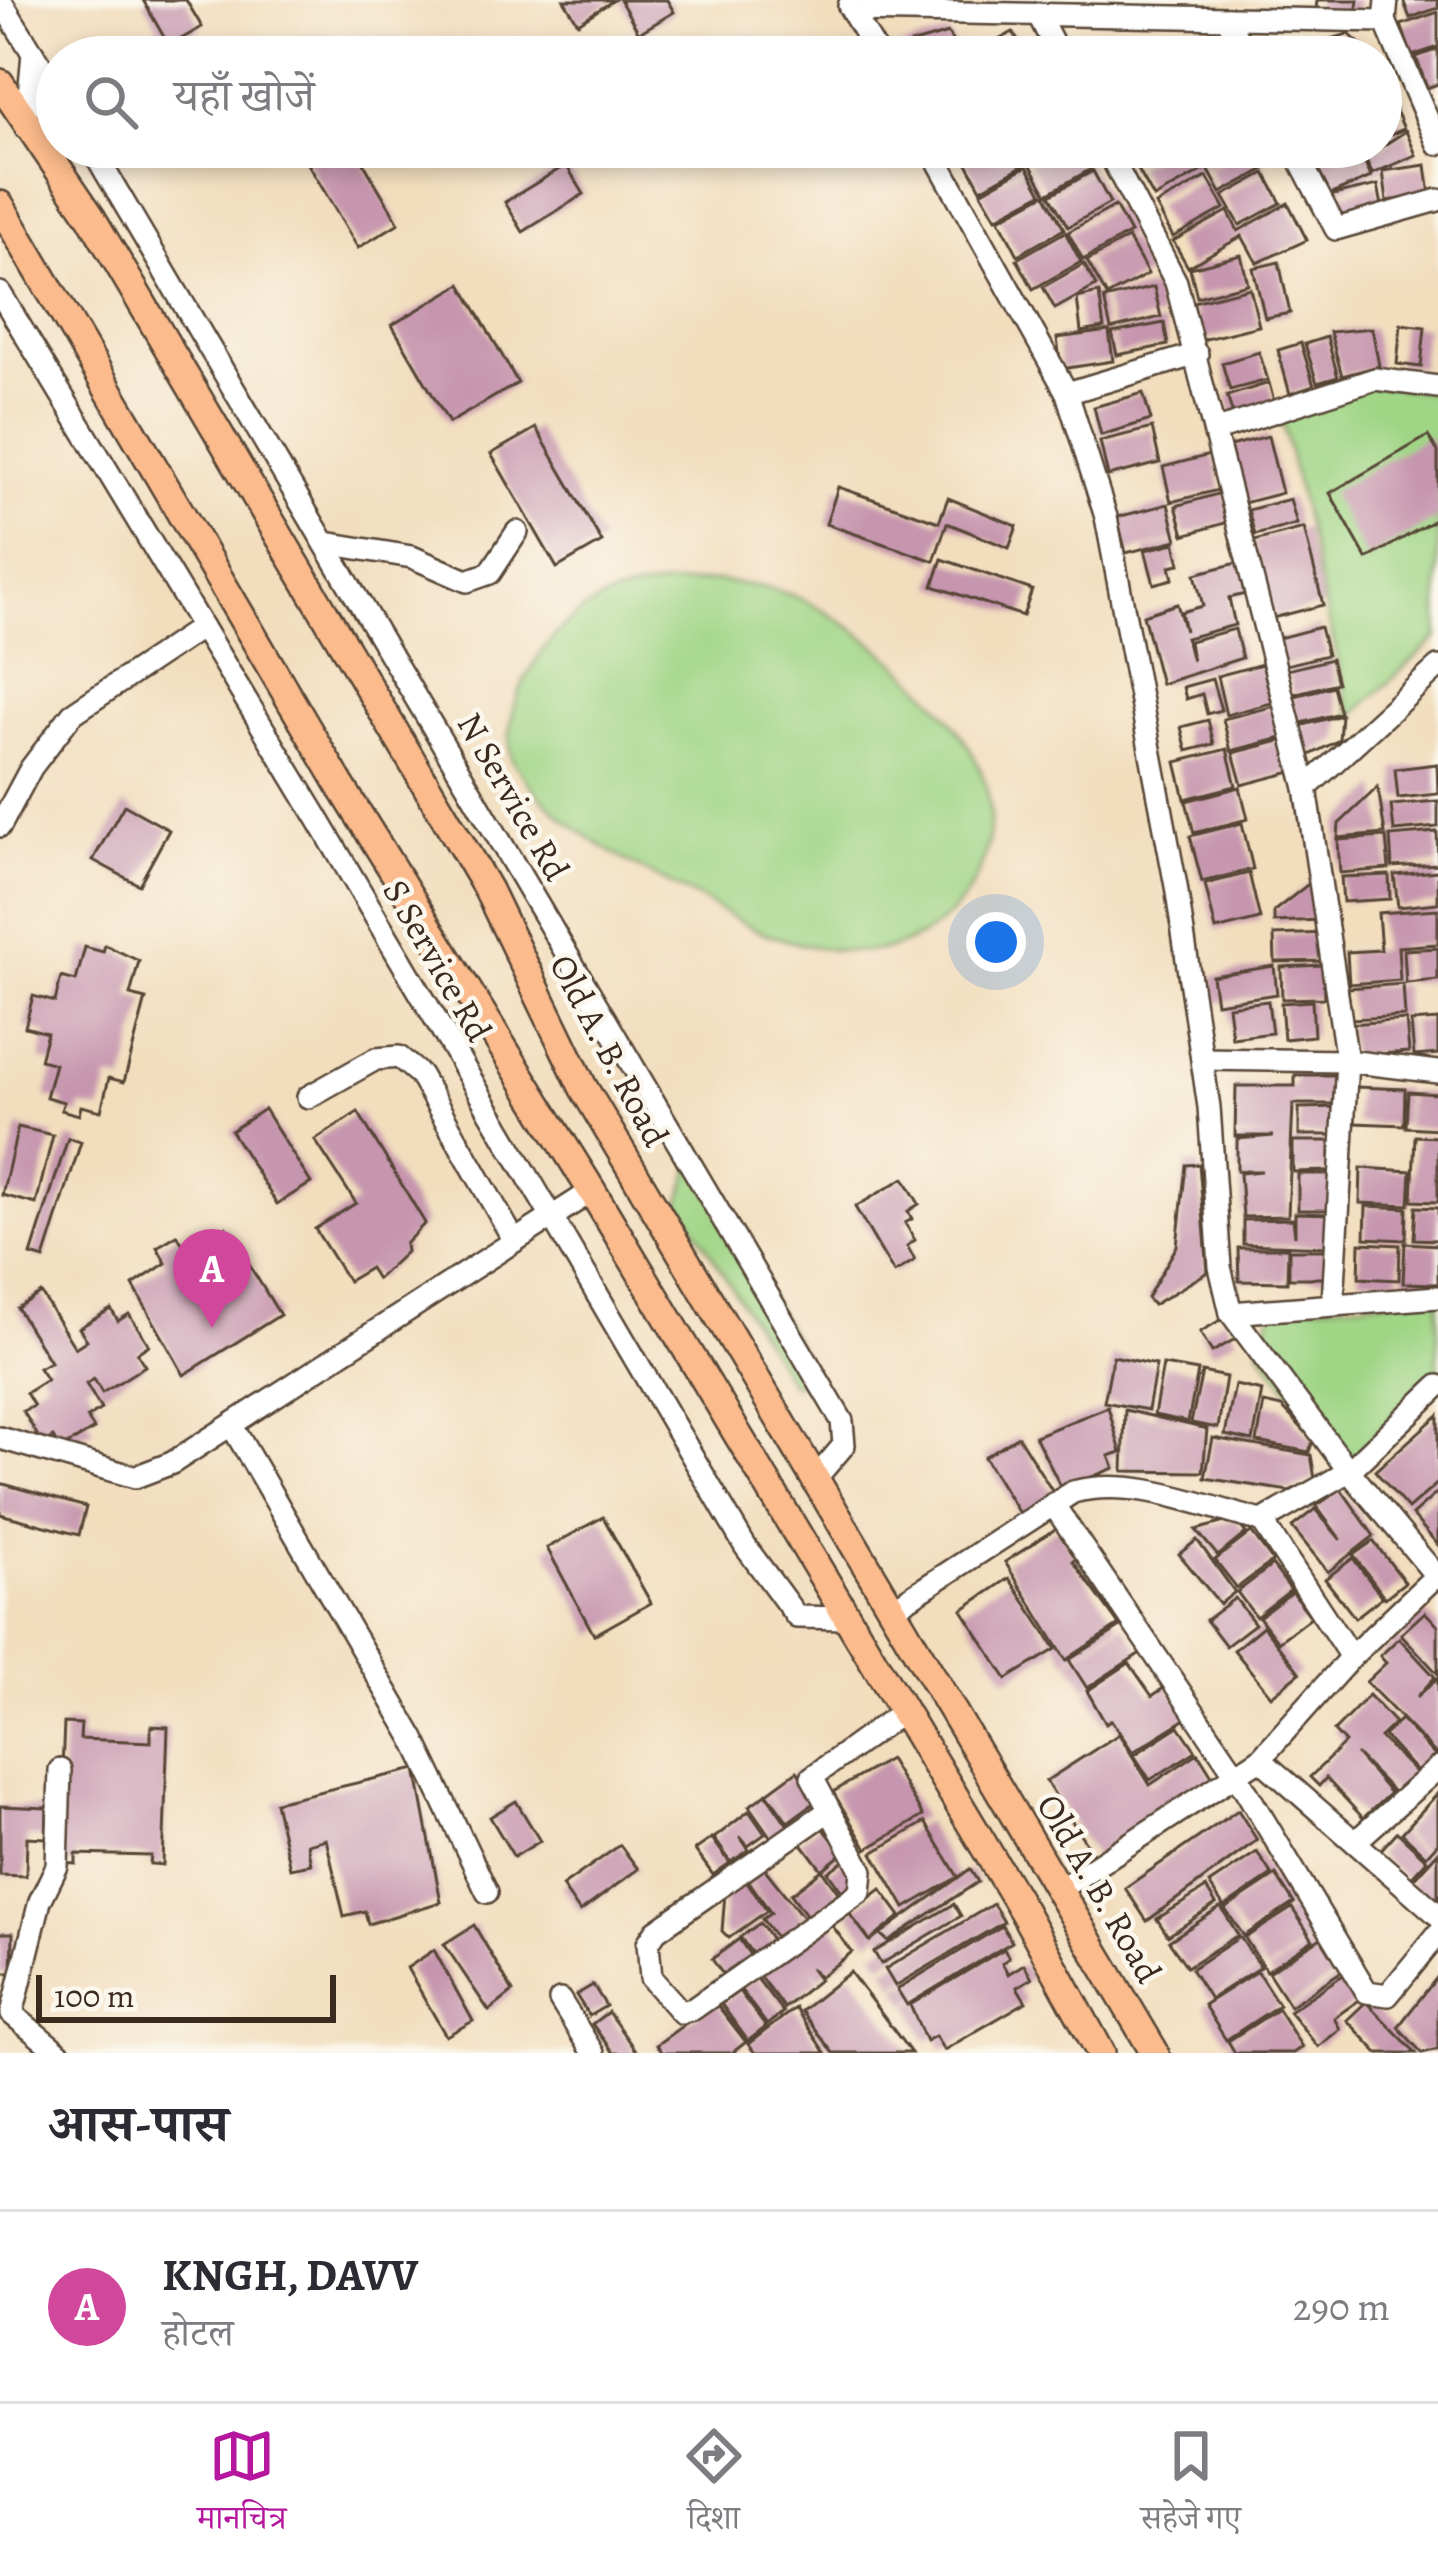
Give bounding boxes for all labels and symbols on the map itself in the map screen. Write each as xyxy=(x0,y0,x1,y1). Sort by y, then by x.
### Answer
street label: N Service Rd xyxy=(446,703,582,890)
street label: S Service Rd xyxy=(371,870,504,1051)
your location xyxy=(966,912,1026,972)
street label: Old A. B. Road xyxy=(538,946,681,1155)
pin: A xyxy=(173,1229,251,1328)
street label: Old A. B. Road xyxy=(1026,1785,1174,1992)
scale bar xyxy=(36,1969,336,2022)

